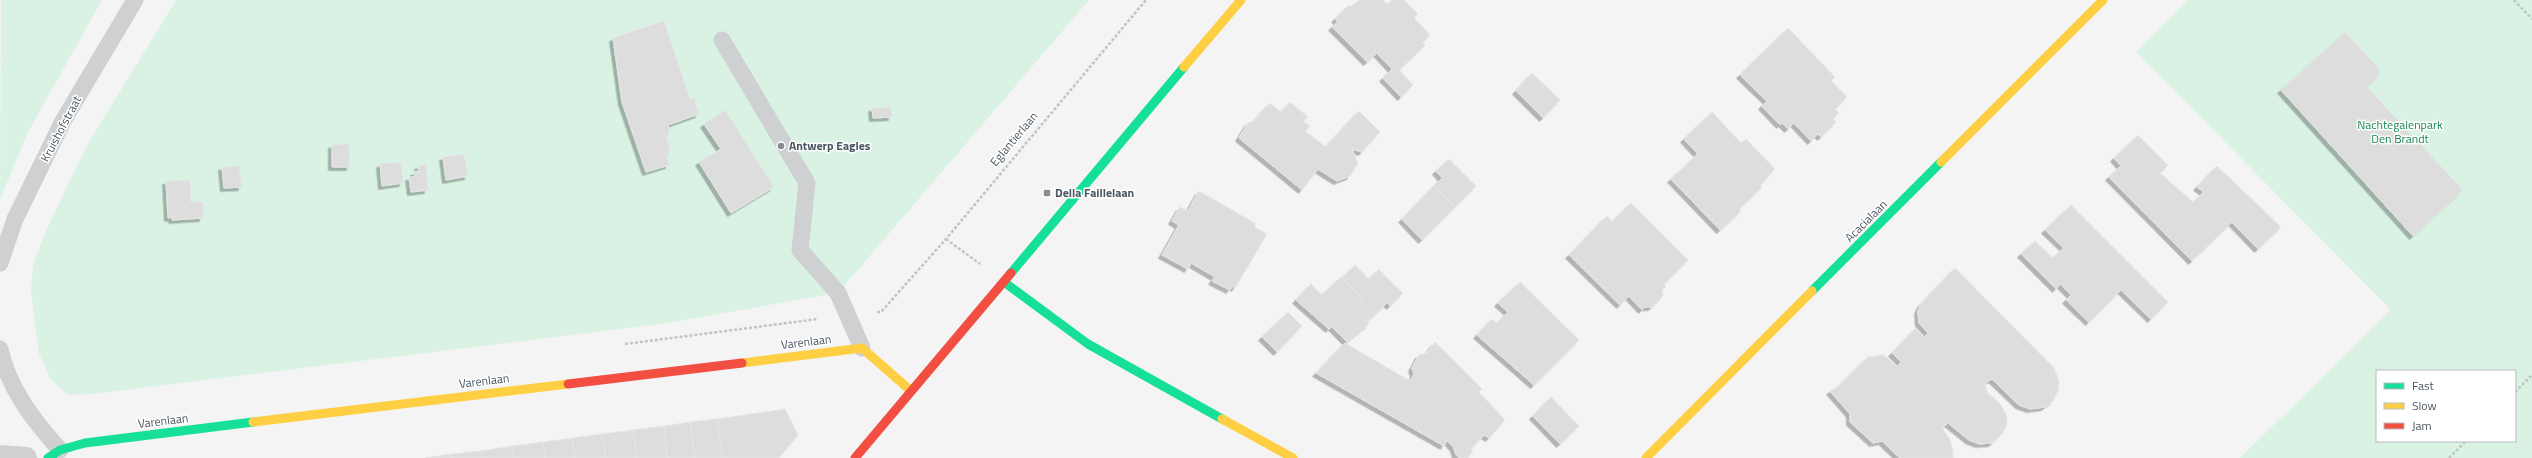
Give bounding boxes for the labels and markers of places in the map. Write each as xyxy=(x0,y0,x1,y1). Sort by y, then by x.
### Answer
place label: Antwerp Eagles xyxy=(789,136,871,155)
marker: Antwerp Eagles xyxy=(776,141,786,151)
place label: Della Faillelaan xyxy=(1055,183,1134,202)
marker: Della Faillelaan xyxy=(1042,188,1052,198)

